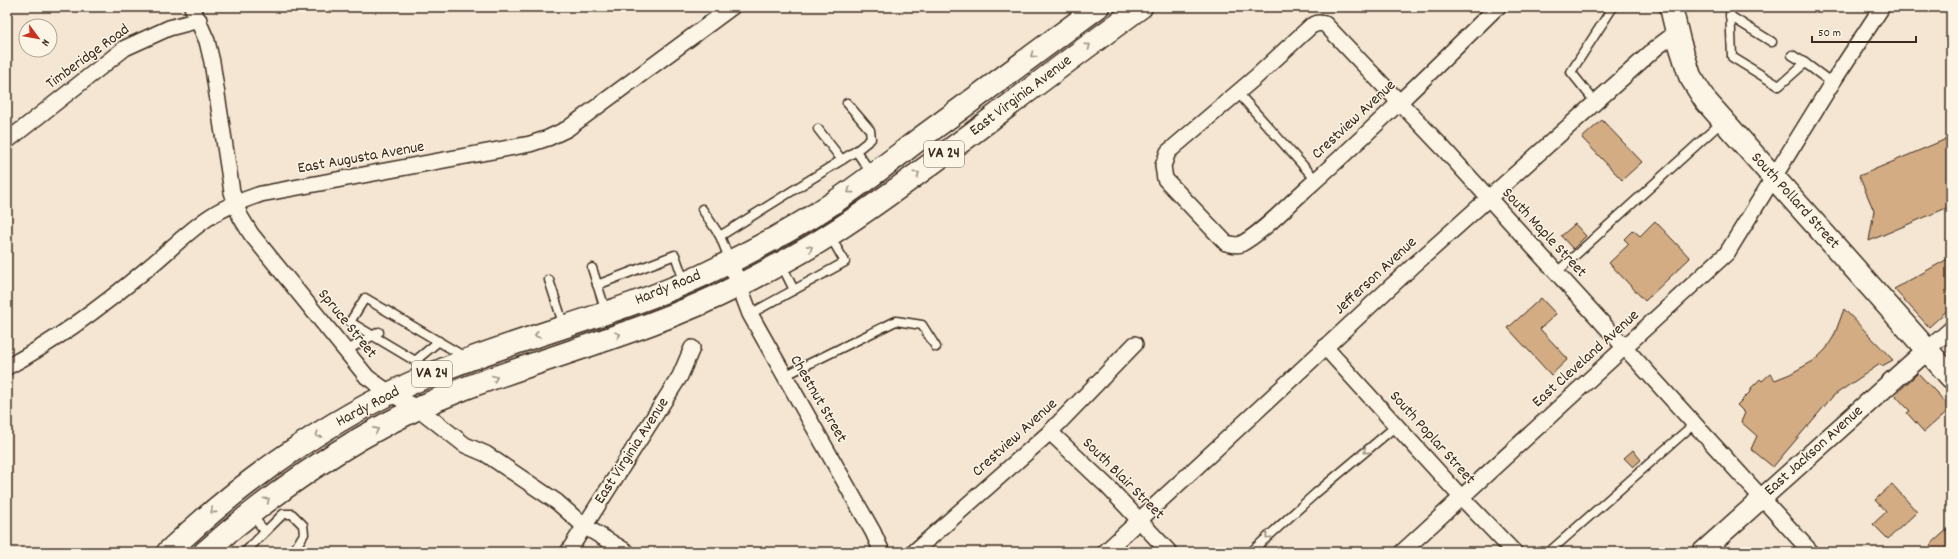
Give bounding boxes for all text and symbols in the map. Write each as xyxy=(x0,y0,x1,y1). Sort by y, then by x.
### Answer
north arrow xyxy=(18,18,58,58)
scale bar xyxy=(1812,18,1916,44)
street label: Timberidge Road xyxy=(41,19,135,95)
text: 50 m xyxy=(1818,25,1841,42)
text: N xyxy=(36,36,53,49)
one-way arrow xyxy=(1084,44,1091,51)
street label: East Virginia Avenue xyxy=(965,50,1077,142)
one-way arrow xyxy=(1030,50,1037,58)
street label: Crestview Avenue xyxy=(1307,75,1401,165)
street label: East Augusta Avenue xyxy=(296,136,426,180)
road number: VA 24 xyxy=(924,141,964,167)
street label: South Pollard Street xyxy=(1745,147,1845,255)
one-way arrow xyxy=(912,172,919,179)
street label: South Maple Street xyxy=(1496,183,1592,283)
one-way arrow xyxy=(847,186,854,193)
street label: Jefferson Avenue xyxy=(1330,232,1422,320)
one-way arrow xyxy=(806,245,813,252)
street label: Hardy Road xyxy=(632,264,704,312)
street label: Spruce Street xyxy=(312,284,382,364)
street label: East Cleveland Avenue xyxy=(1527,305,1645,413)
one-way arrow xyxy=(534,330,541,339)
one-way arrow xyxy=(614,331,621,340)
street label: Chestnut Street xyxy=(784,351,852,447)
road number: VA 24 xyxy=(412,361,452,387)
one-way arrow xyxy=(491,374,498,382)
street label: Hardy Road xyxy=(332,381,404,433)
street label: South Poplar Street xyxy=(1383,386,1481,490)
street label: East Virginia Avenue xyxy=(589,393,675,509)
street label: Crestview Avenue xyxy=(967,393,1063,483)
street label: East Jackson Avenue xyxy=(1759,400,1869,502)
one-way arrow xyxy=(372,427,379,435)
one-way arrow xyxy=(315,430,322,437)
street label: South Blair Street xyxy=(1077,433,1169,525)
one-way arrow xyxy=(1363,446,1371,453)
one-way arrow xyxy=(262,498,269,505)
one-way arrow xyxy=(210,507,217,514)
one-way arrow xyxy=(1265,531,1273,539)

